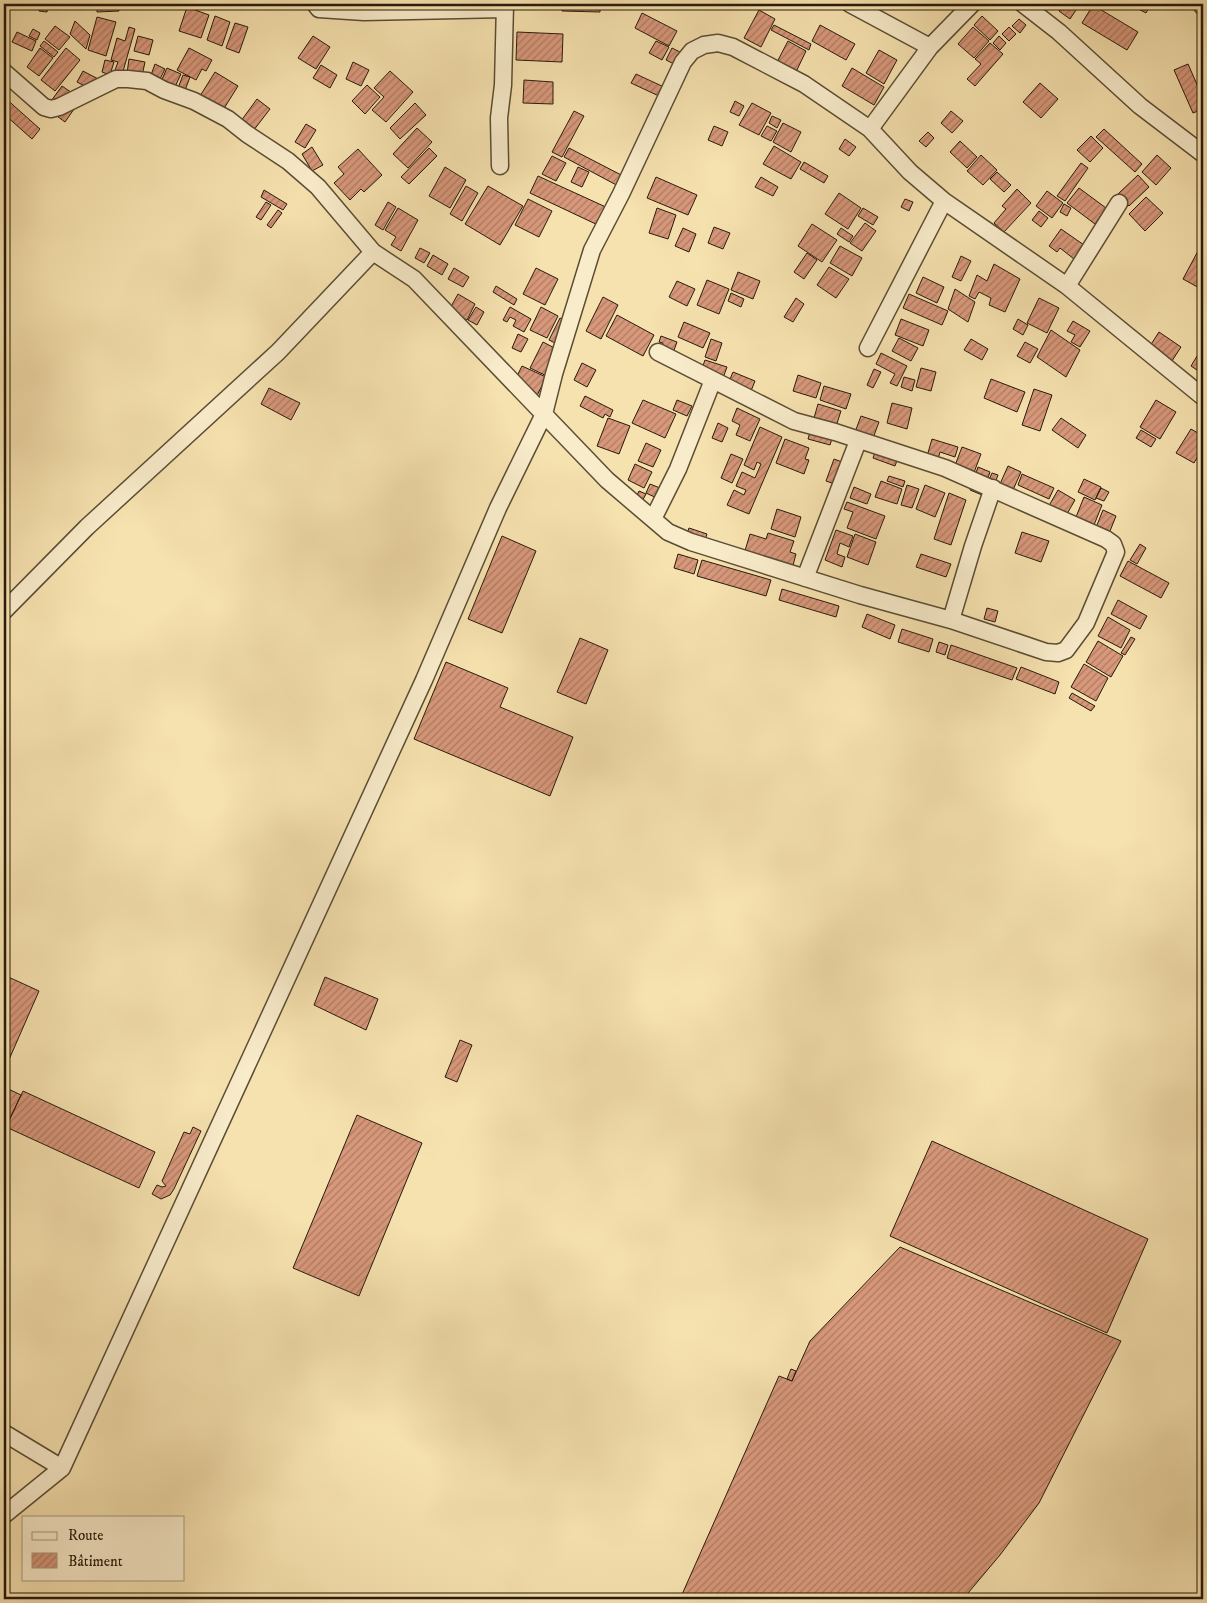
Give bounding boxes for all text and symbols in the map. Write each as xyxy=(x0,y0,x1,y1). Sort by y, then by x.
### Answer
legend xyxy=(22,1516,185,1580)
text: Route xyxy=(68,1526,103,1545)
text: Bâtiment xyxy=(68,1552,123,1571)

